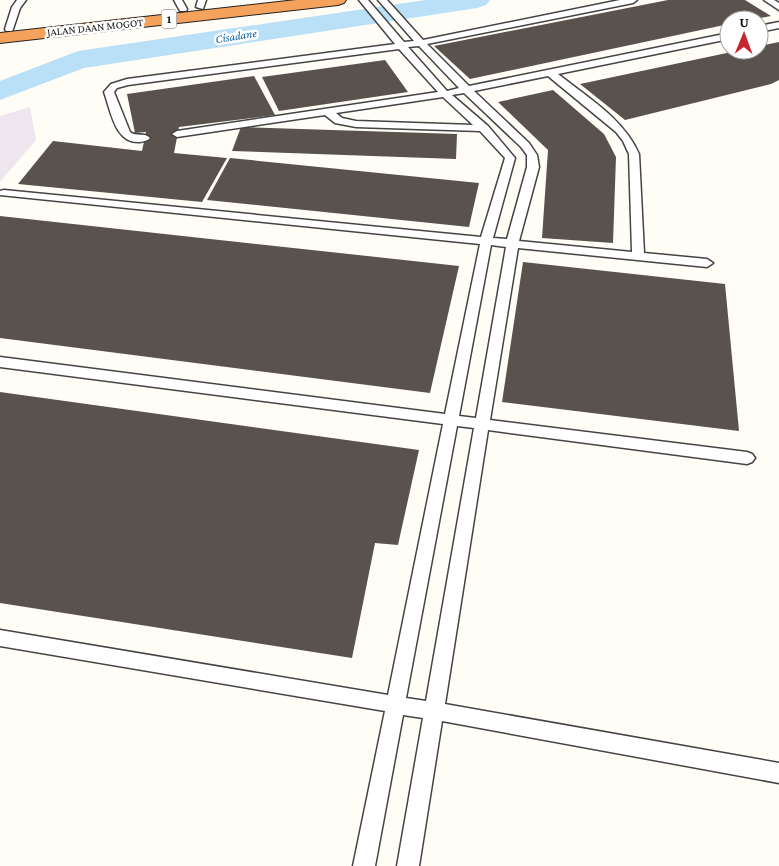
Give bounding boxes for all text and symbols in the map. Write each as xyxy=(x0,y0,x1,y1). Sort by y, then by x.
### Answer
road number: 1 xyxy=(162,10,176,28)
north arrow xyxy=(719,10,769,60)
text: U xyxy=(739,14,750,30)
street label: JALAN DAAN MOGOT xyxy=(45,16,144,39)
water label: Cisadane xyxy=(214,26,258,46)

